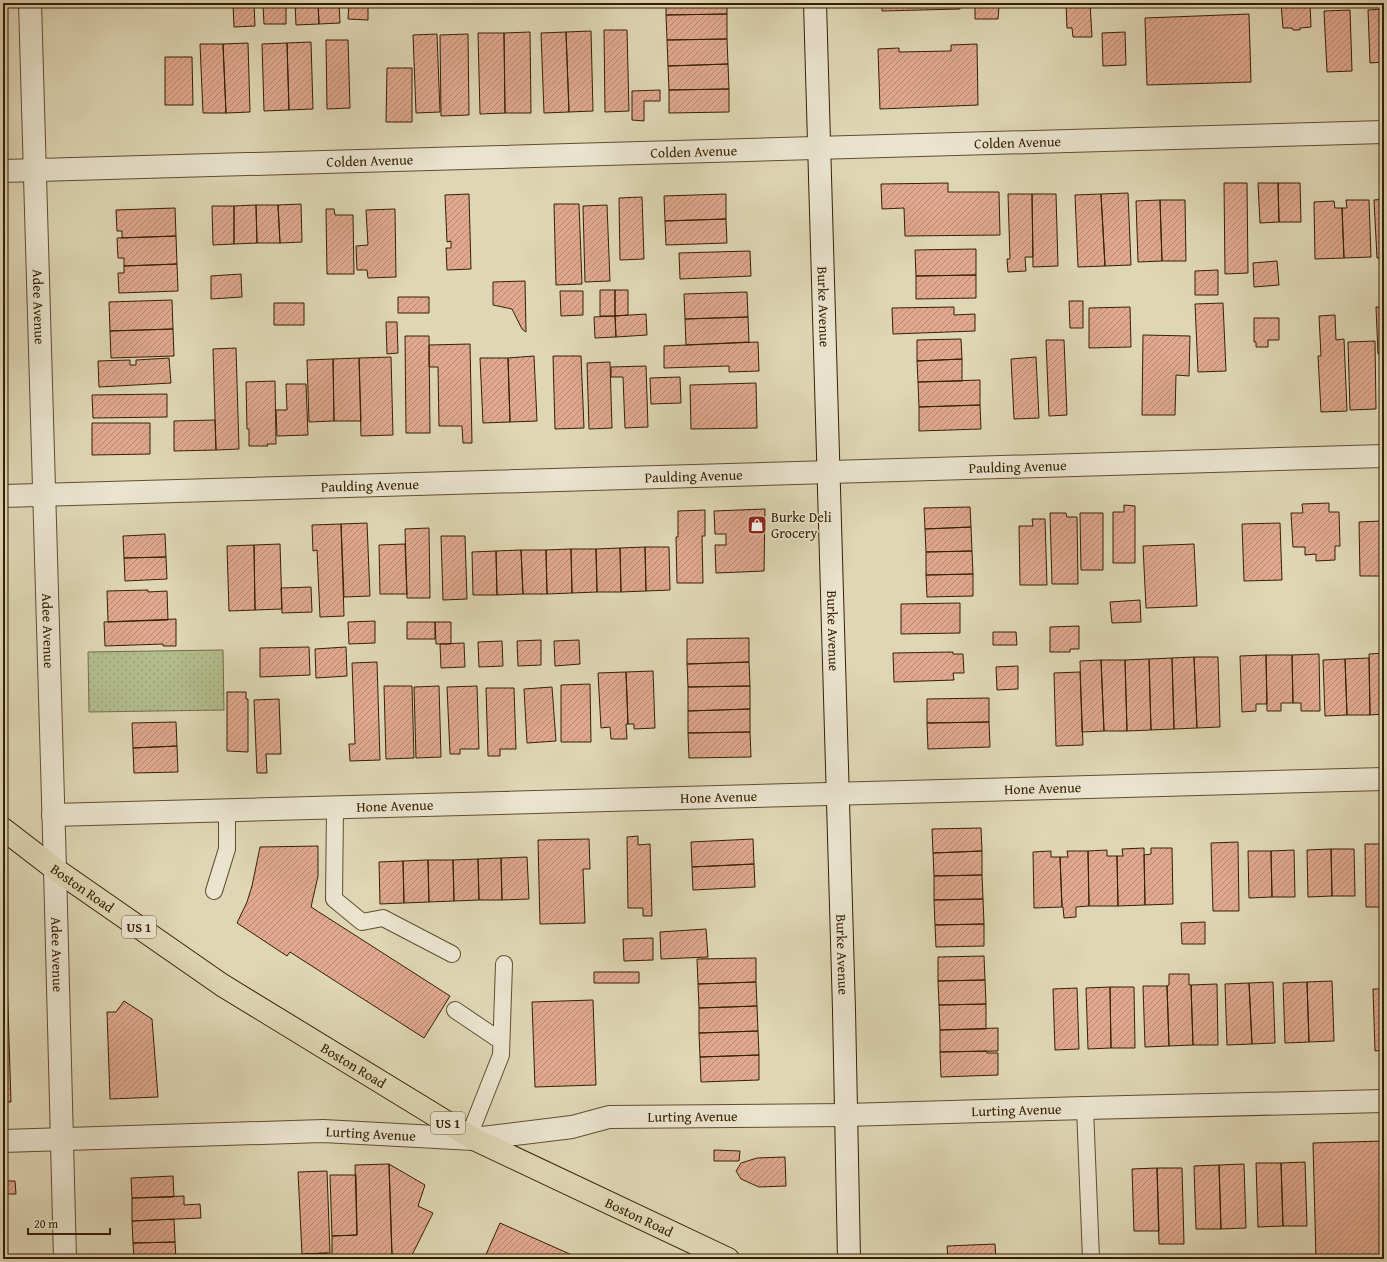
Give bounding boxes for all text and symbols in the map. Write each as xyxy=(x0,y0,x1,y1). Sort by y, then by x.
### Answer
street label: Colden Avenue xyxy=(974,131,1062,154)
street label: Colden Avenue xyxy=(650,140,738,163)
street label: Colden Avenue xyxy=(326,149,414,172)
street label: Burke Avenue xyxy=(813,266,835,348)
street label: Adee Avenue xyxy=(28,269,50,345)
street label: Paulding Avenue xyxy=(968,455,1067,478)
street label: Paulding Avenue xyxy=(644,465,743,487)
street label: Paulding Avenue xyxy=(321,474,420,497)
place label: Burke Deli Grocery xyxy=(771,507,832,543)
shop icon: Burke Deli Grocery xyxy=(746,514,768,536)
street label: Burke Avenue xyxy=(822,590,844,672)
street label: Adee Avenue xyxy=(37,593,59,669)
street label: Hone Avenue xyxy=(1004,777,1082,799)
street label: Hone Avenue xyxy=(680,786,758,808)
street label: Hone Avenue xyxy=(356,795,434,817)
street label: Boston Road xyxy=(47,859,119,917)
street label: Burke Avenue xyxy=(831,914,854,996)
road number: US 1 xyxy=(122,916,156,938)
street label: Adee Avenue xyxy=(46,917,68,993)
street label: Boston Road xyxy=(317,1038,390,1093)
street label: Lurting Avenue xyxy=(971,1099,1062,1121)
street label: Lurting Avenue xyxy=(647,1106,738,1127)
road number: US 1 xyxy=(431,1112,465,1134)
street label: Lurting Avenue xyxy=(325,1121,417,1146)
street label: Boston Road xyxy=(602,1192,677,1242)
scale bar xyxy=(28,1210,110,1236)
text: 20 m xyxy=(34,1215,58,1232)

